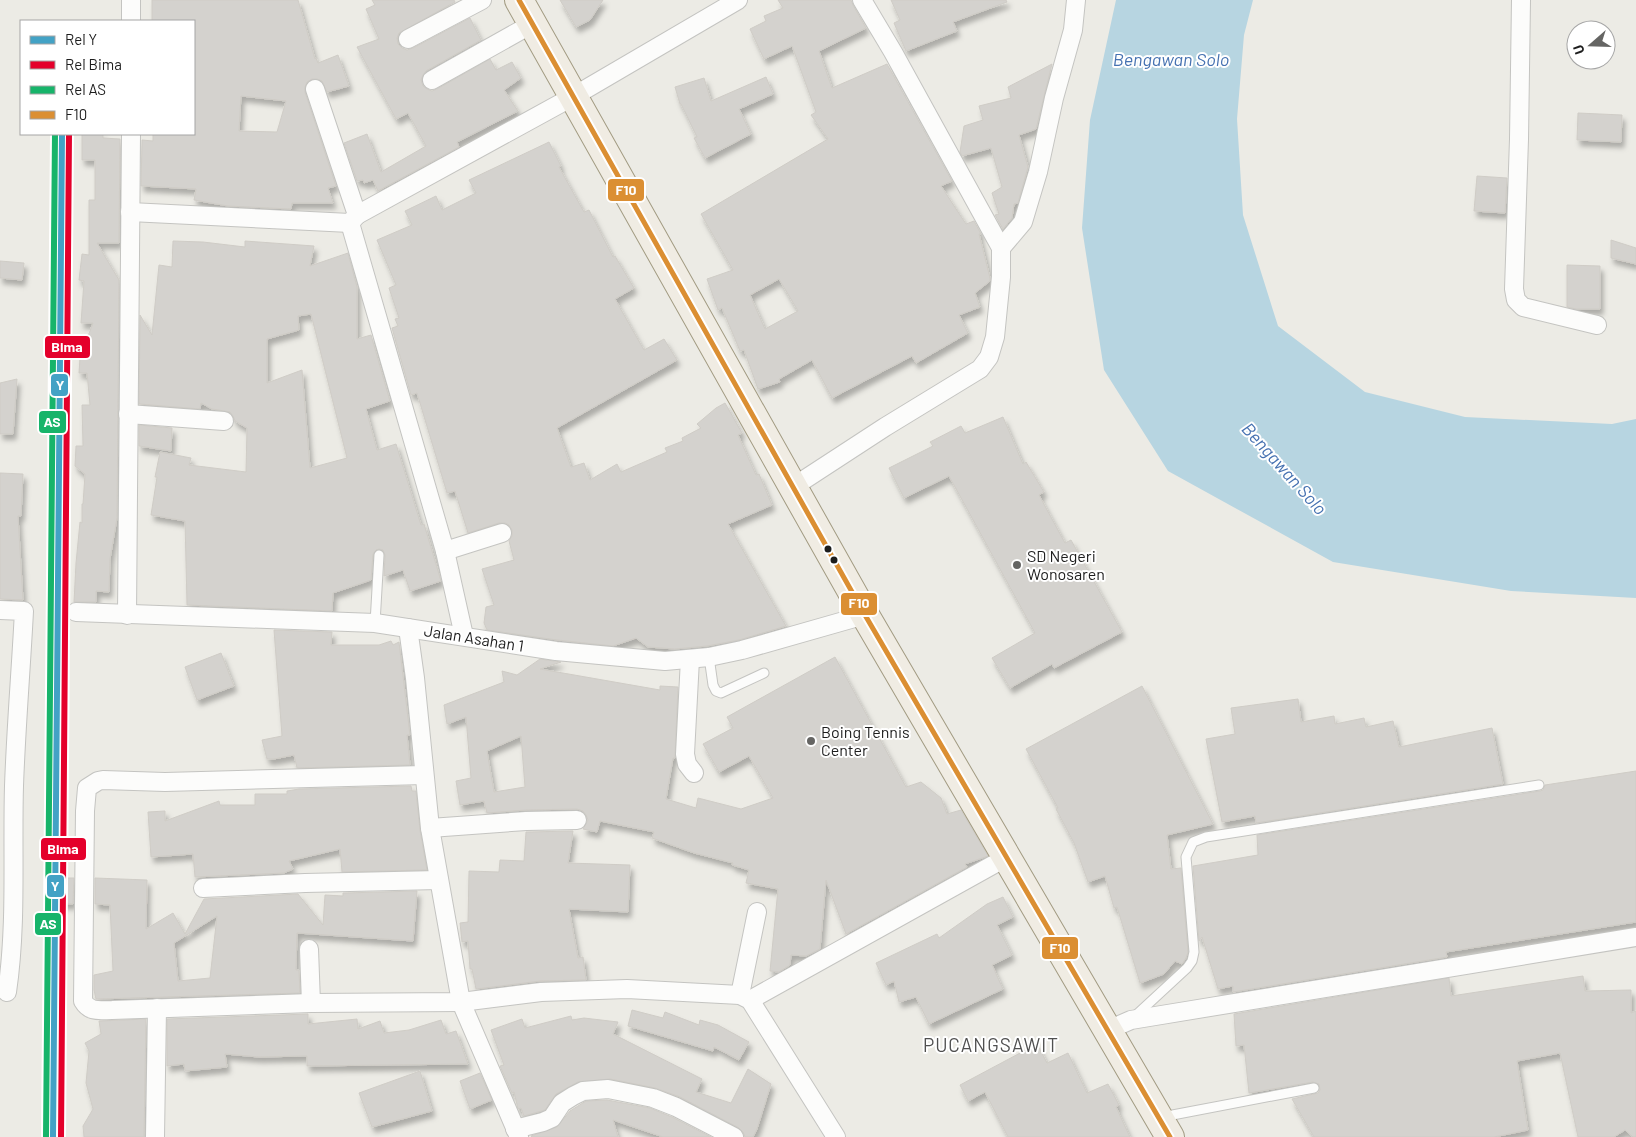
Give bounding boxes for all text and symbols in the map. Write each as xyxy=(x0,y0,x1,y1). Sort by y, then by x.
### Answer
legend xyxy=(20,20,195,135)
north arrow xyxy=(1566,20,1616,70)
text: Rel Y xyxy=(65,30,97,48)
text: U xyxy=(1569,42,1588,57)
water label: Bengawan Solo xyxy=(1113,48,1229,70)
text: Rel Bima xyxy=(65,55,122,73)
text: Rel AS xyxy=(65,80,106,98)
text: F10 xyxy=(65,105,87,123)
line badge: F10 xyxy=(607,178,645,202)
text: F10 xyxy=(616,181,636,198)
line badge: Bima xyxy=(44,335,91,359)
text: Bima xyxy=(51,338,83,355)
line badge: Y xyxy=(50,373,69,397)
text: Y xyxy=(56,376,65,393)
line badge: AS xyxy=(38,410,67,434)
text: AS xyxy=(43,413,61,430)
water label: Bengawan Solo xyxy=(1238,418,1332,519)
unlabelled marker xyxy=(823,544,833,554)
place label: SD Negeri Wonosaren xyxy=(1027,546,1105,583)
unlabelled marker xyxy=(829,555,839,565)
marker: SD Negeri Wonosaren xyxy=(1011,559,1023,571)
line badge: F10 xyxy=(840,592,878,616)
text: F10 xyxy=(849,594,869,611)
street label: Jalan Asahan 1 xyxy=(423,620,525,655)
place label: Boing Tennis Center xyxy=(821,722,910,759)
marker: Boing Tennis Center xyxy=(805,735,817,747)
line badge: Bima xyxy=(40,837,87,861)
text: Bima xyxy=(47,840,79,857)
line badge: Y xyxy=(46,874,65,898)
text: Y xyxy=(51,877,60,894)
line badge: AS xyxy=(34,912,62,936)
text: AS xyxy=(39,915,57,932)
line badge: F10 xyxy=(1041,936,1079,960)
text: F10 xyxy=(1050,939,1070,956)
district label: PUCANGSAWIT xyxy=(923,1033,1059,1056)

